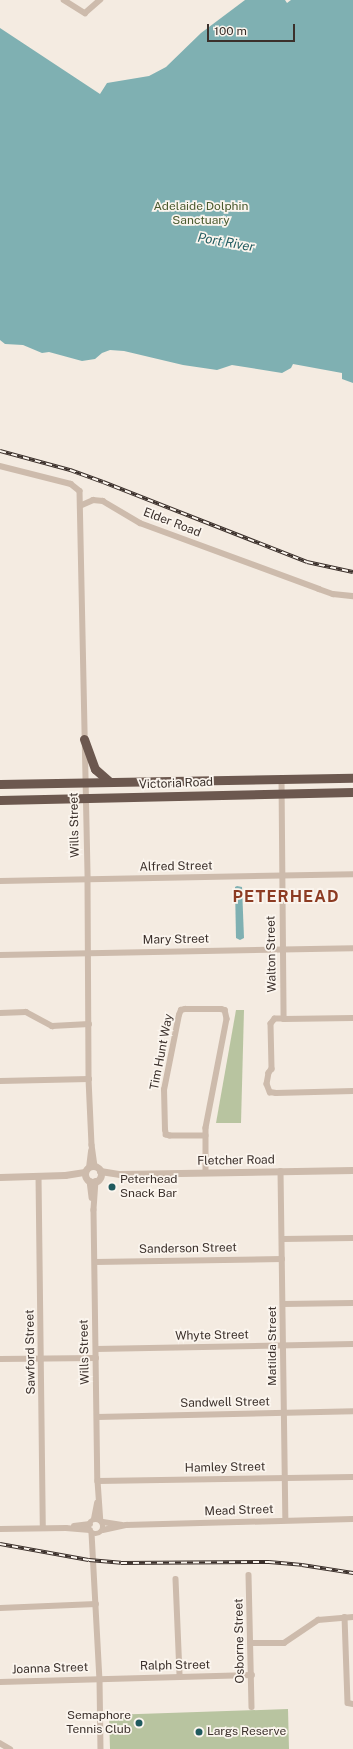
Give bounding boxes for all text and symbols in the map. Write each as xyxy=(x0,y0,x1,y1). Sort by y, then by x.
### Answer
scale bar xyxy=(209,16,297,42)
text: 100 m xyxy=(214,24,247,38)
park label: Adelaide Dolphin Sanctuary xyxy=(153,200,249,228)
water label: Port River xyxy=(196,230,256,256)
street label: Elder Road xyxy=(141,505,203,541)
street label: Victoria Road xyxy=(139,776,213,792)
street label: Wills Street xyxy=(67,792,83,858)
street label: Alfred Street xyxy=(139,859,213,875)
district label: PETERHEAD xyxy=(233,887,339,907)
street label: Walton Street xyxy=(264,915,280,993)
street label: Mary Street xyxy=(143,932,209,948)
street label: Tim Hunt Way xyxy=(148,1012,176,1092)
street label: Fletcher Road xyxy=(197,1153,275,1169)
place label: Peterhead Snack Bar xyxy=(120,1173,177,1201)
marker: Peterhead Snack Bar xyxy=(107,1182,117,1192)
street label: Sanderson Street xyxy=(139,1241,237,1257)
street label: Matilda Street xyxy=(266,1306,280,1386)
street label: Sawford Street xyxy=(23,1309,39,1395)
street label: Wills Street xyxy=(77,1319,93,1385)
street label: Whyte Street xyxy=(175,1328,249,1344)
street label: Sandwell Street xyxy=(180,1395,270,1411)
street label: Hamley Street xyxy=(185,1460,265,1476)
street label: Mead Street xyxy=(204,1503,274,1519)
street label: Osborne Street xyxy=(232,1598,248,1684)
street label: Ralph Street xyxy=(140,1658,210,1674)
street label: Joanna Street xyxy=(12,1660,88,1678)
place label: Semaphore Tennis Club xyxy=(66,1709,131,1737)
marker: Semaphore Tennis Club xyxy=(134,1718,144,1728)
place label: Largs Reserve xyxy=(207,1725,286,1739)
marker: Largs Reserve xyxy=(194,1727,204,1737)

